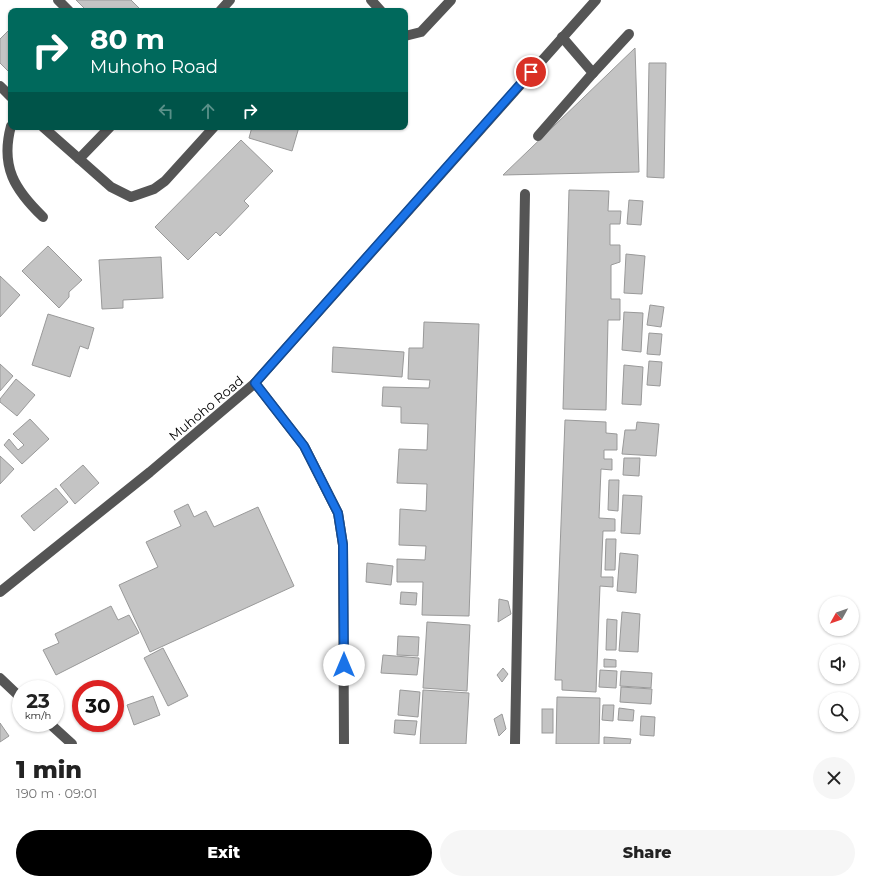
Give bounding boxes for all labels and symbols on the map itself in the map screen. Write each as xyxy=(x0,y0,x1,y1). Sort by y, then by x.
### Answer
pin xyxy=(514,55,548,89)
street label: Muhoho Road xyxy=(165,372,247,444)
north arrow xyxy=(819,596,859,636)
position arrow xyxy=(323,644,365,686)
speed limit sign: 30 xyxy=(72,680,124,732)

